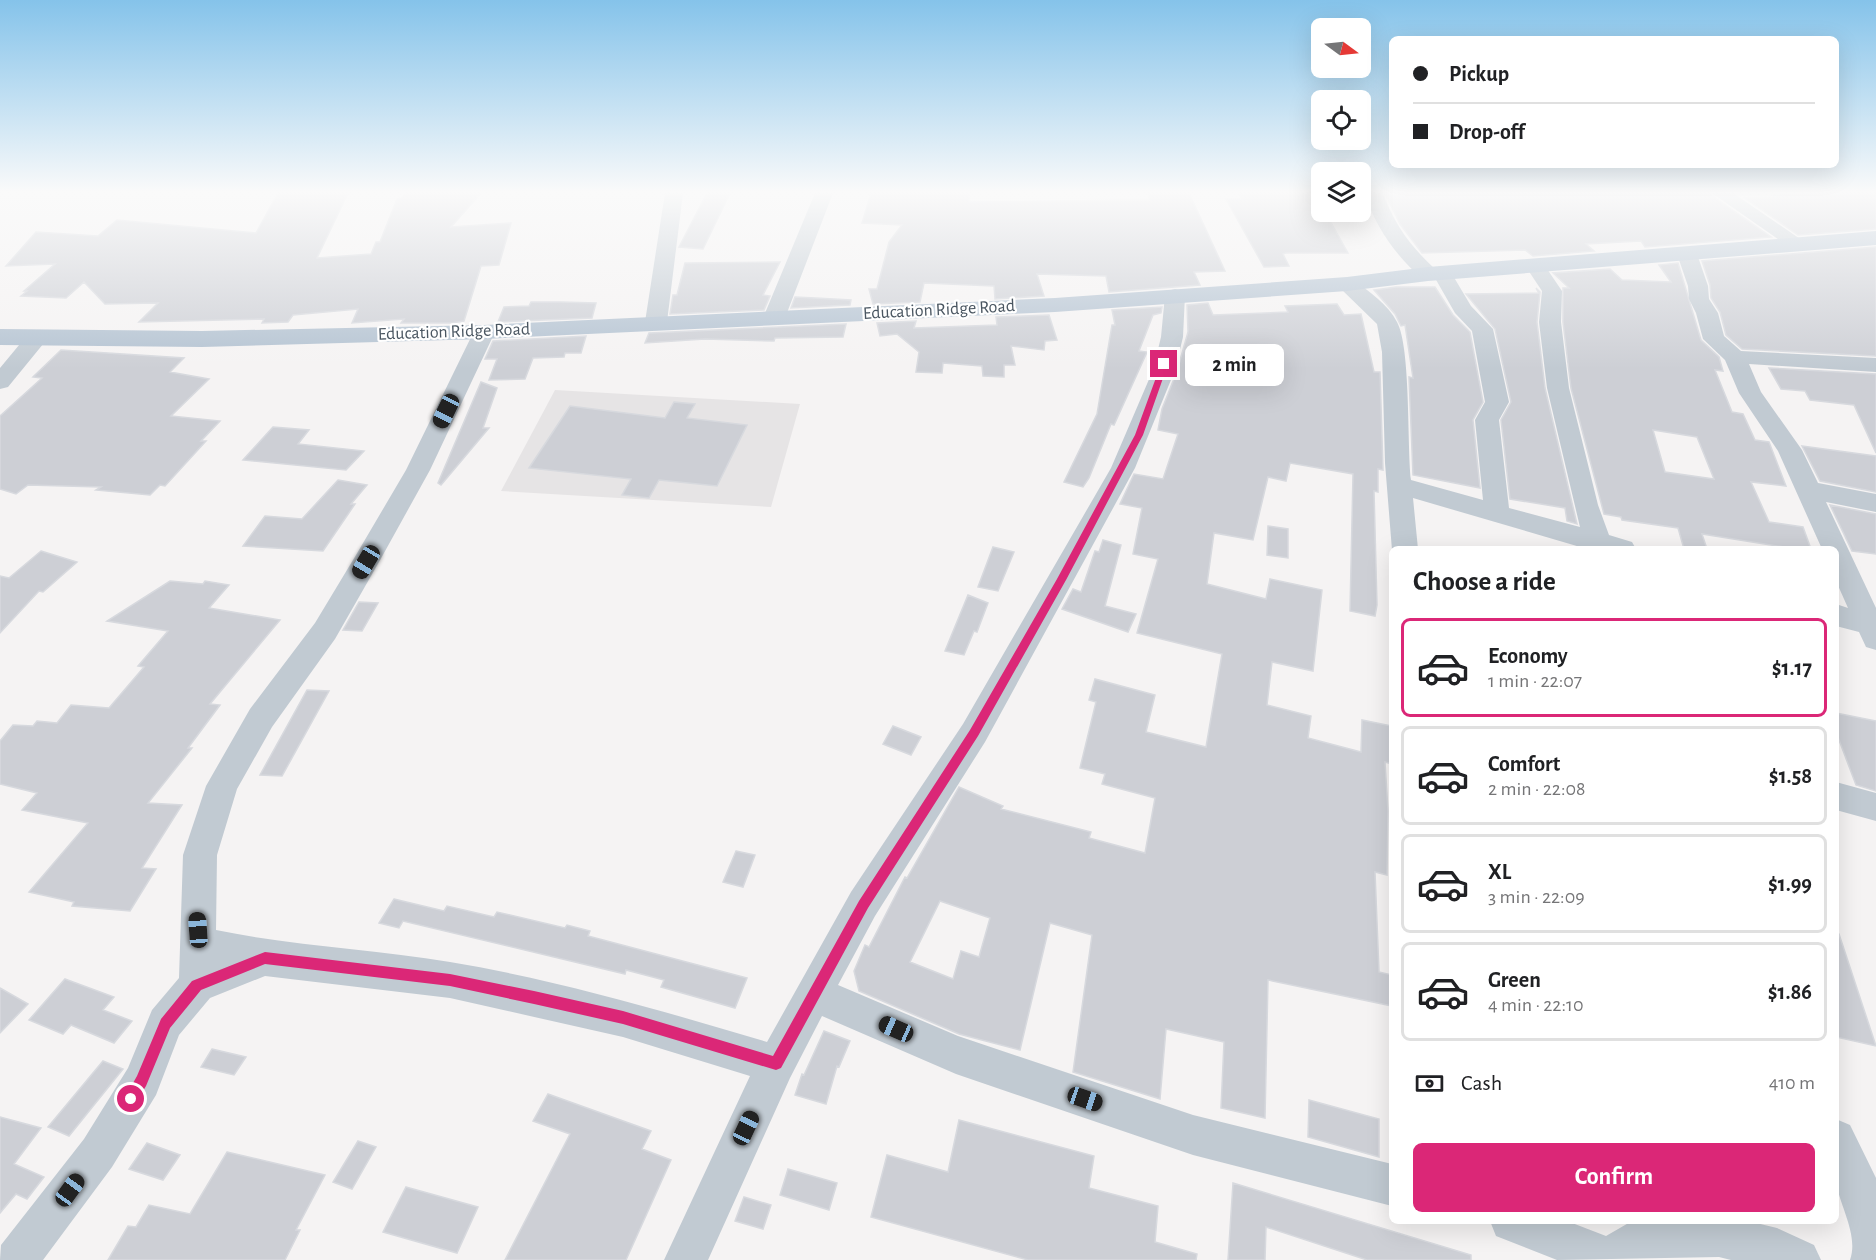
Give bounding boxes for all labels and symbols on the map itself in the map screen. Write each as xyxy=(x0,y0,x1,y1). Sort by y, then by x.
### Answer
north arrow xyxy=(1311,18,1371,78)
street label: Education Ridge Road xyxy=(862,297,1016,323)
street label: Education Ridge Road xyxy=(378,320,530,344)
callout: 2 min xyxy=(1185,343,1284,385)
route end xyxy=(1150,350,1177,377)
car xyxy=(430,391,462,431)
car xyxy=(349,542,383,582)
car xyxy=(188,911,208,949)
car xyxy=(876,1013,916,1045)
route start xyxy=(117,1085,144,1112)
car xyxy=(1065,1085,1105,1113)
car xyxy=(730,1108,762,1148)
car xyxy=(52,1170,88,1210)

